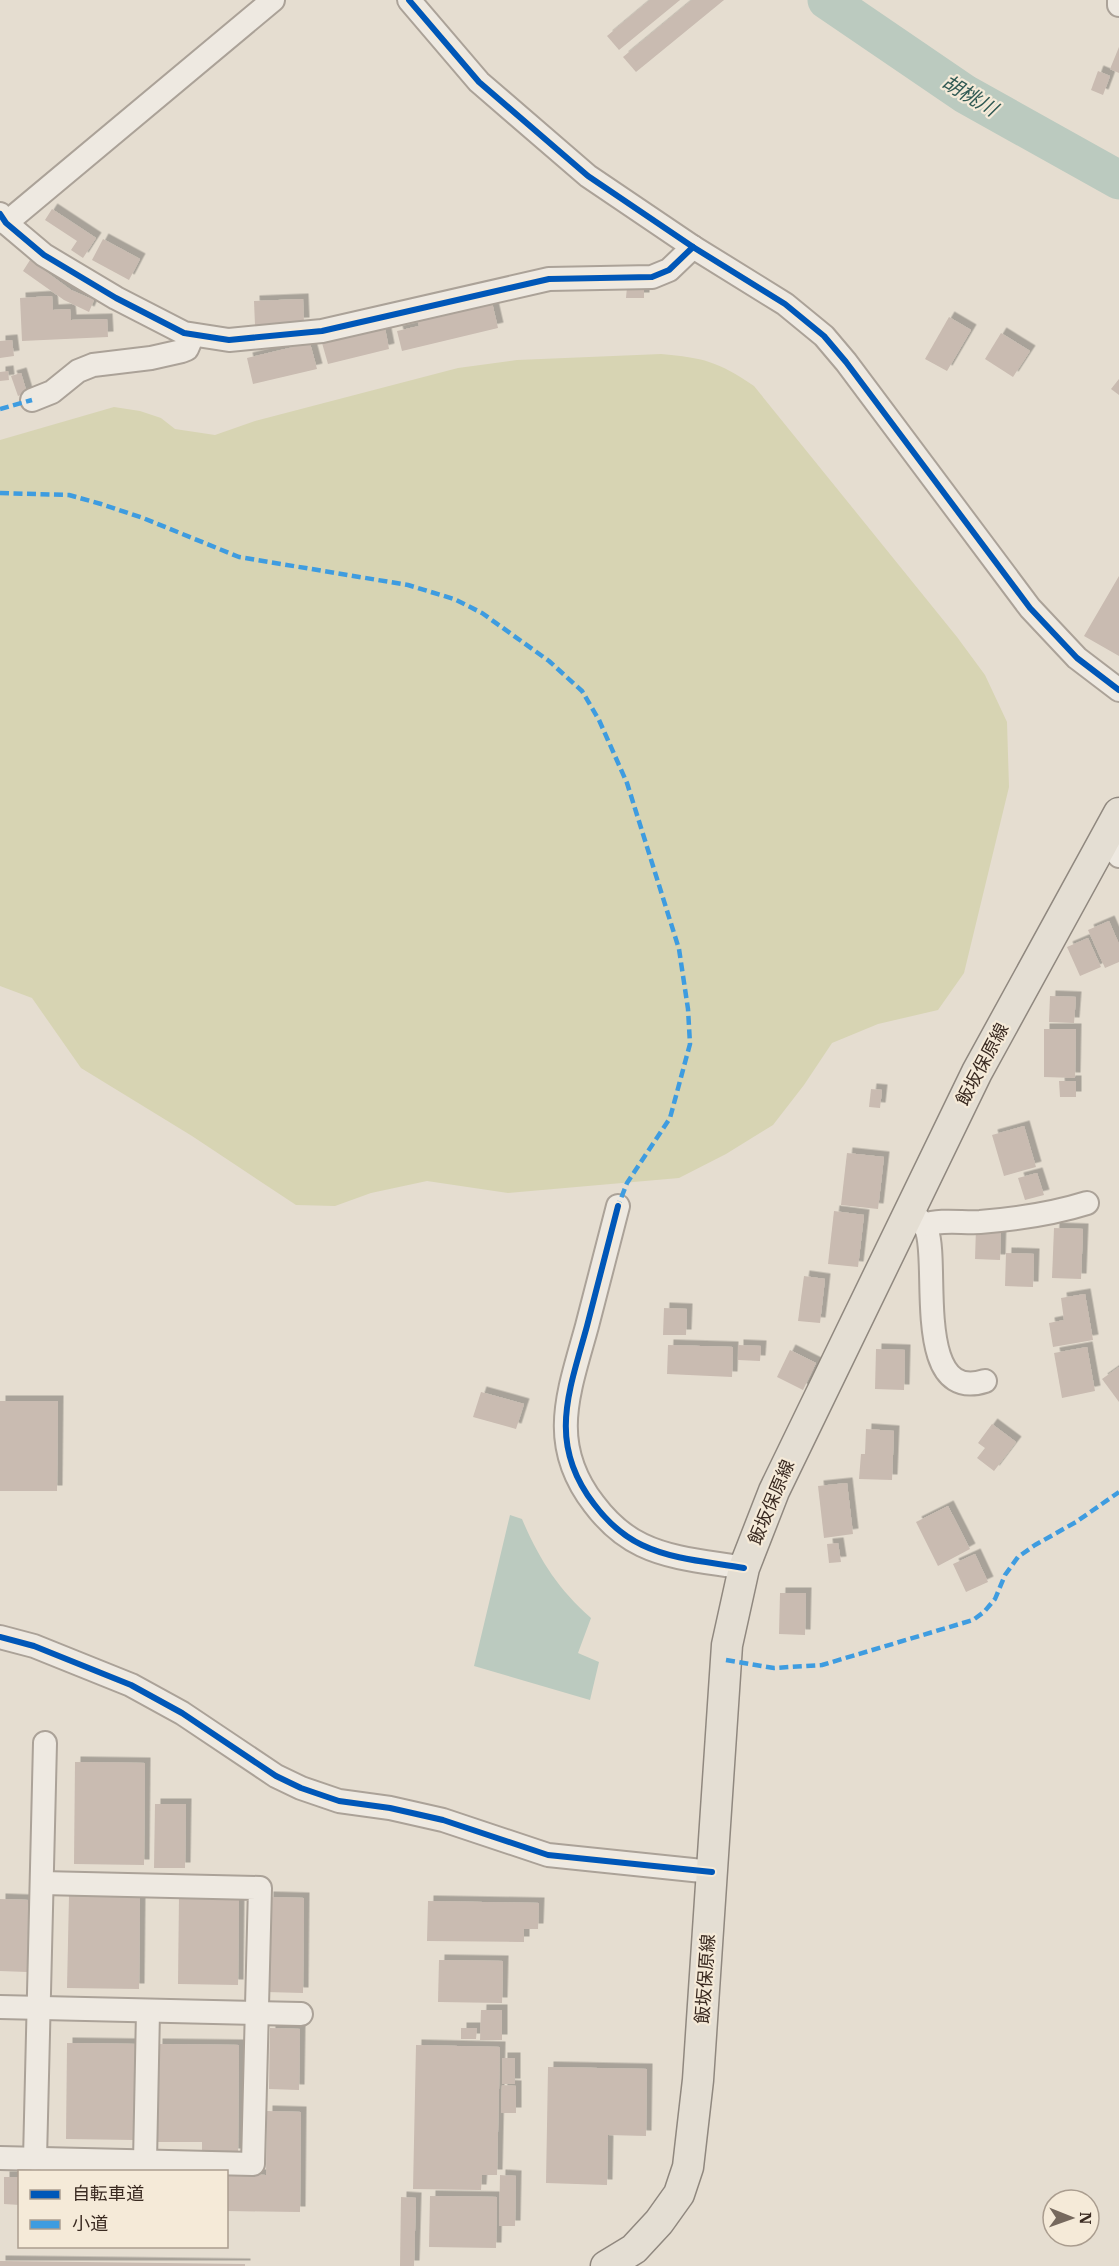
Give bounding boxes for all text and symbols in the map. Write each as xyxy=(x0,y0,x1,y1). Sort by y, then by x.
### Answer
water label: 胡桃川 xyxy=(937,68,1004,123)
street label: 飯坂保原線 xyxy=(951,1019,1013,1109)
street label: 飯坂保原線 xyxy=(743,1456,799,1548)
street label: 飯坂保原線 xyxy=(690,1933,720,2025)
legend xyxy=(18,2170,228,2248)
text: 自転車道 xyxy=(72,2182,144,2205)
north arrow xyxy=(1041,2188,1101,2248)
text: 小道 xyxy=(72,2212,108,2235)
text: N xyxy=(1076,2212,1096,2225)

